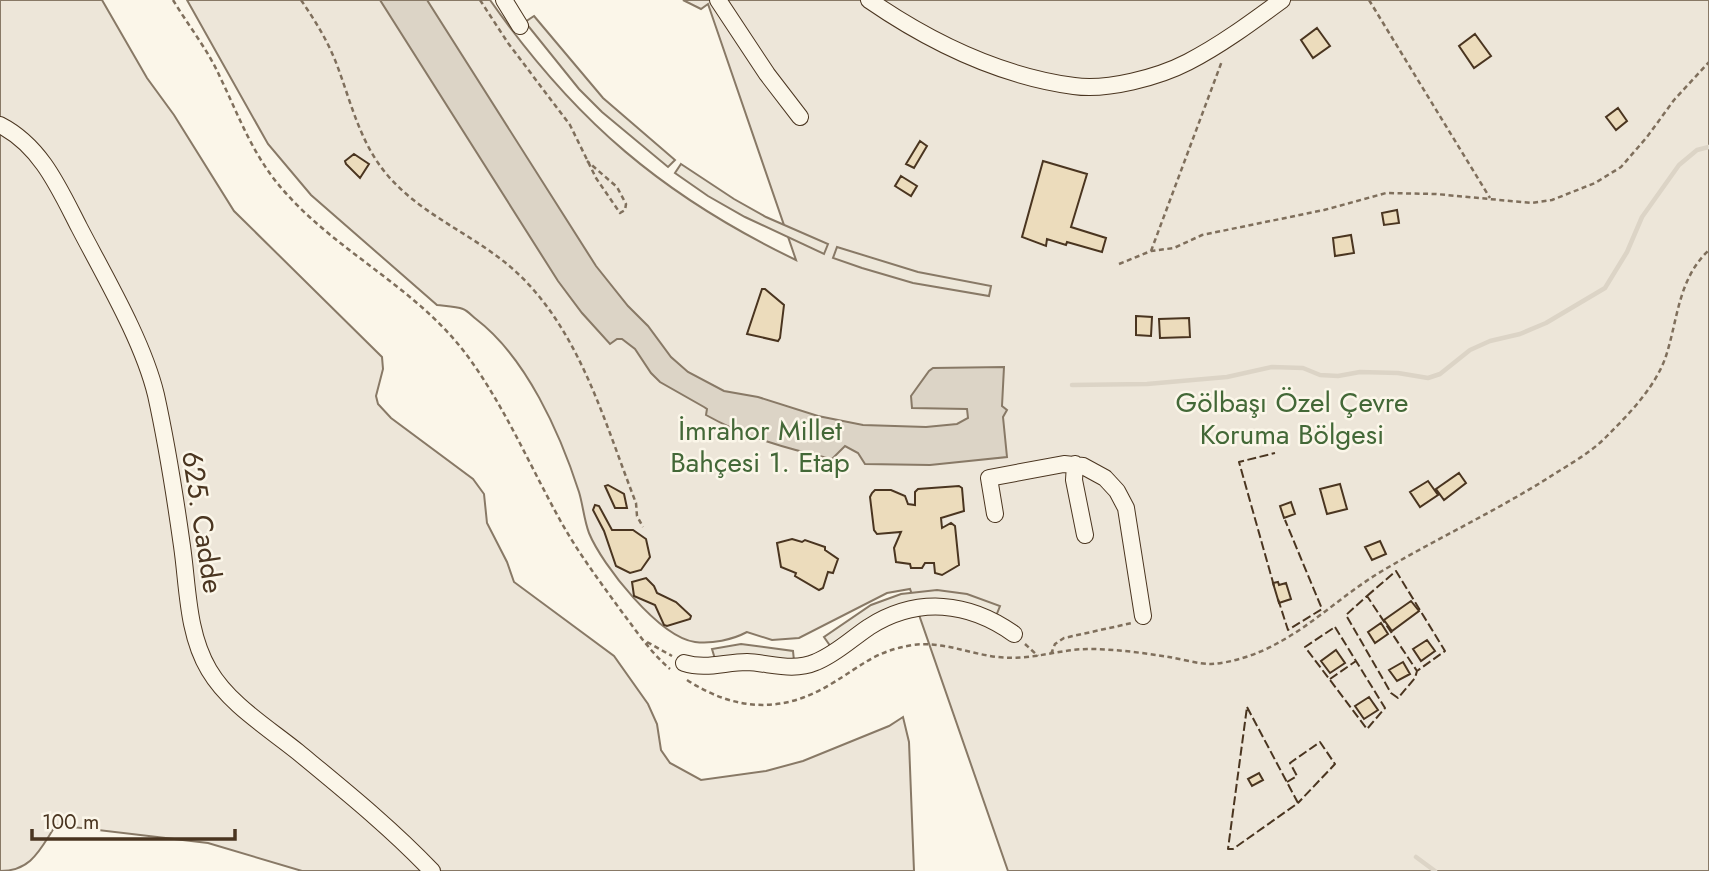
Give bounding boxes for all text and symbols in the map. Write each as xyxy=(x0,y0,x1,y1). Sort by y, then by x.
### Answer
park label: Gölbaşı Özel Çevre Koruma Bölgesi xyxy=(1176,382,1408,455)
park label: İmrahor Millet Bahçesi 1. Etap xyxy=(670,410,850,483)
street label: 625. Cadde xyxy=(171,448,234,596)
scale bar xyxy=(32,798,234,842)
text: 100 m xyxy=(42,807,99,837)

